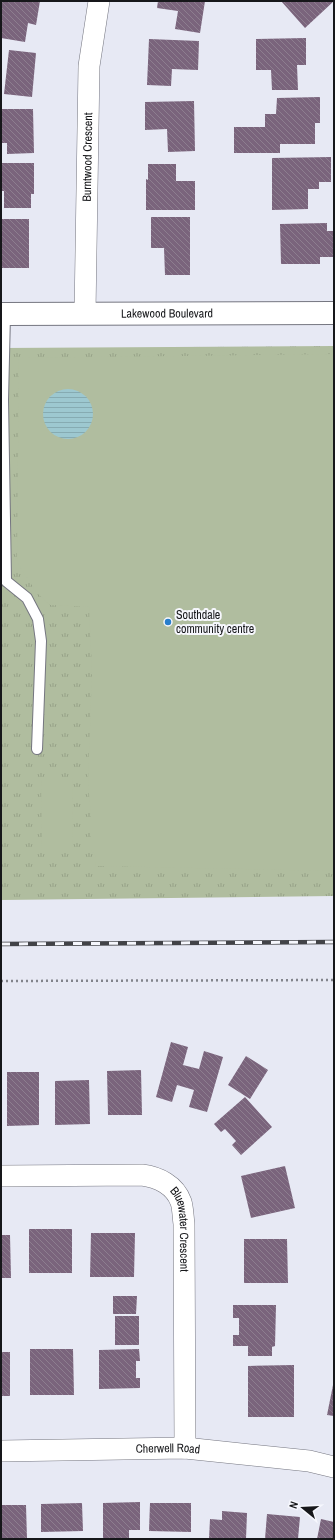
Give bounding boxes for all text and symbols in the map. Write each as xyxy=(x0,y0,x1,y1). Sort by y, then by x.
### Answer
street label: Burntwood Crescent xyxy=(79,112,96,202)
street label: Lakewood Boulevard xyxy=(121,305,213,322)
place label: Southdale community centre xyxy=(176,607,254,637)
marker: Southdale community centre xyxy=(163,617,173,627)
street label: Bluewater Crescent xyxy=(167,1183,192,1272)
street label: Cherwell Road xyxy=(136,1440,201,1458)
north arrow xyxy=(283,1488,323,1528)
text: N xyxy=(286,1500,301,1510)

